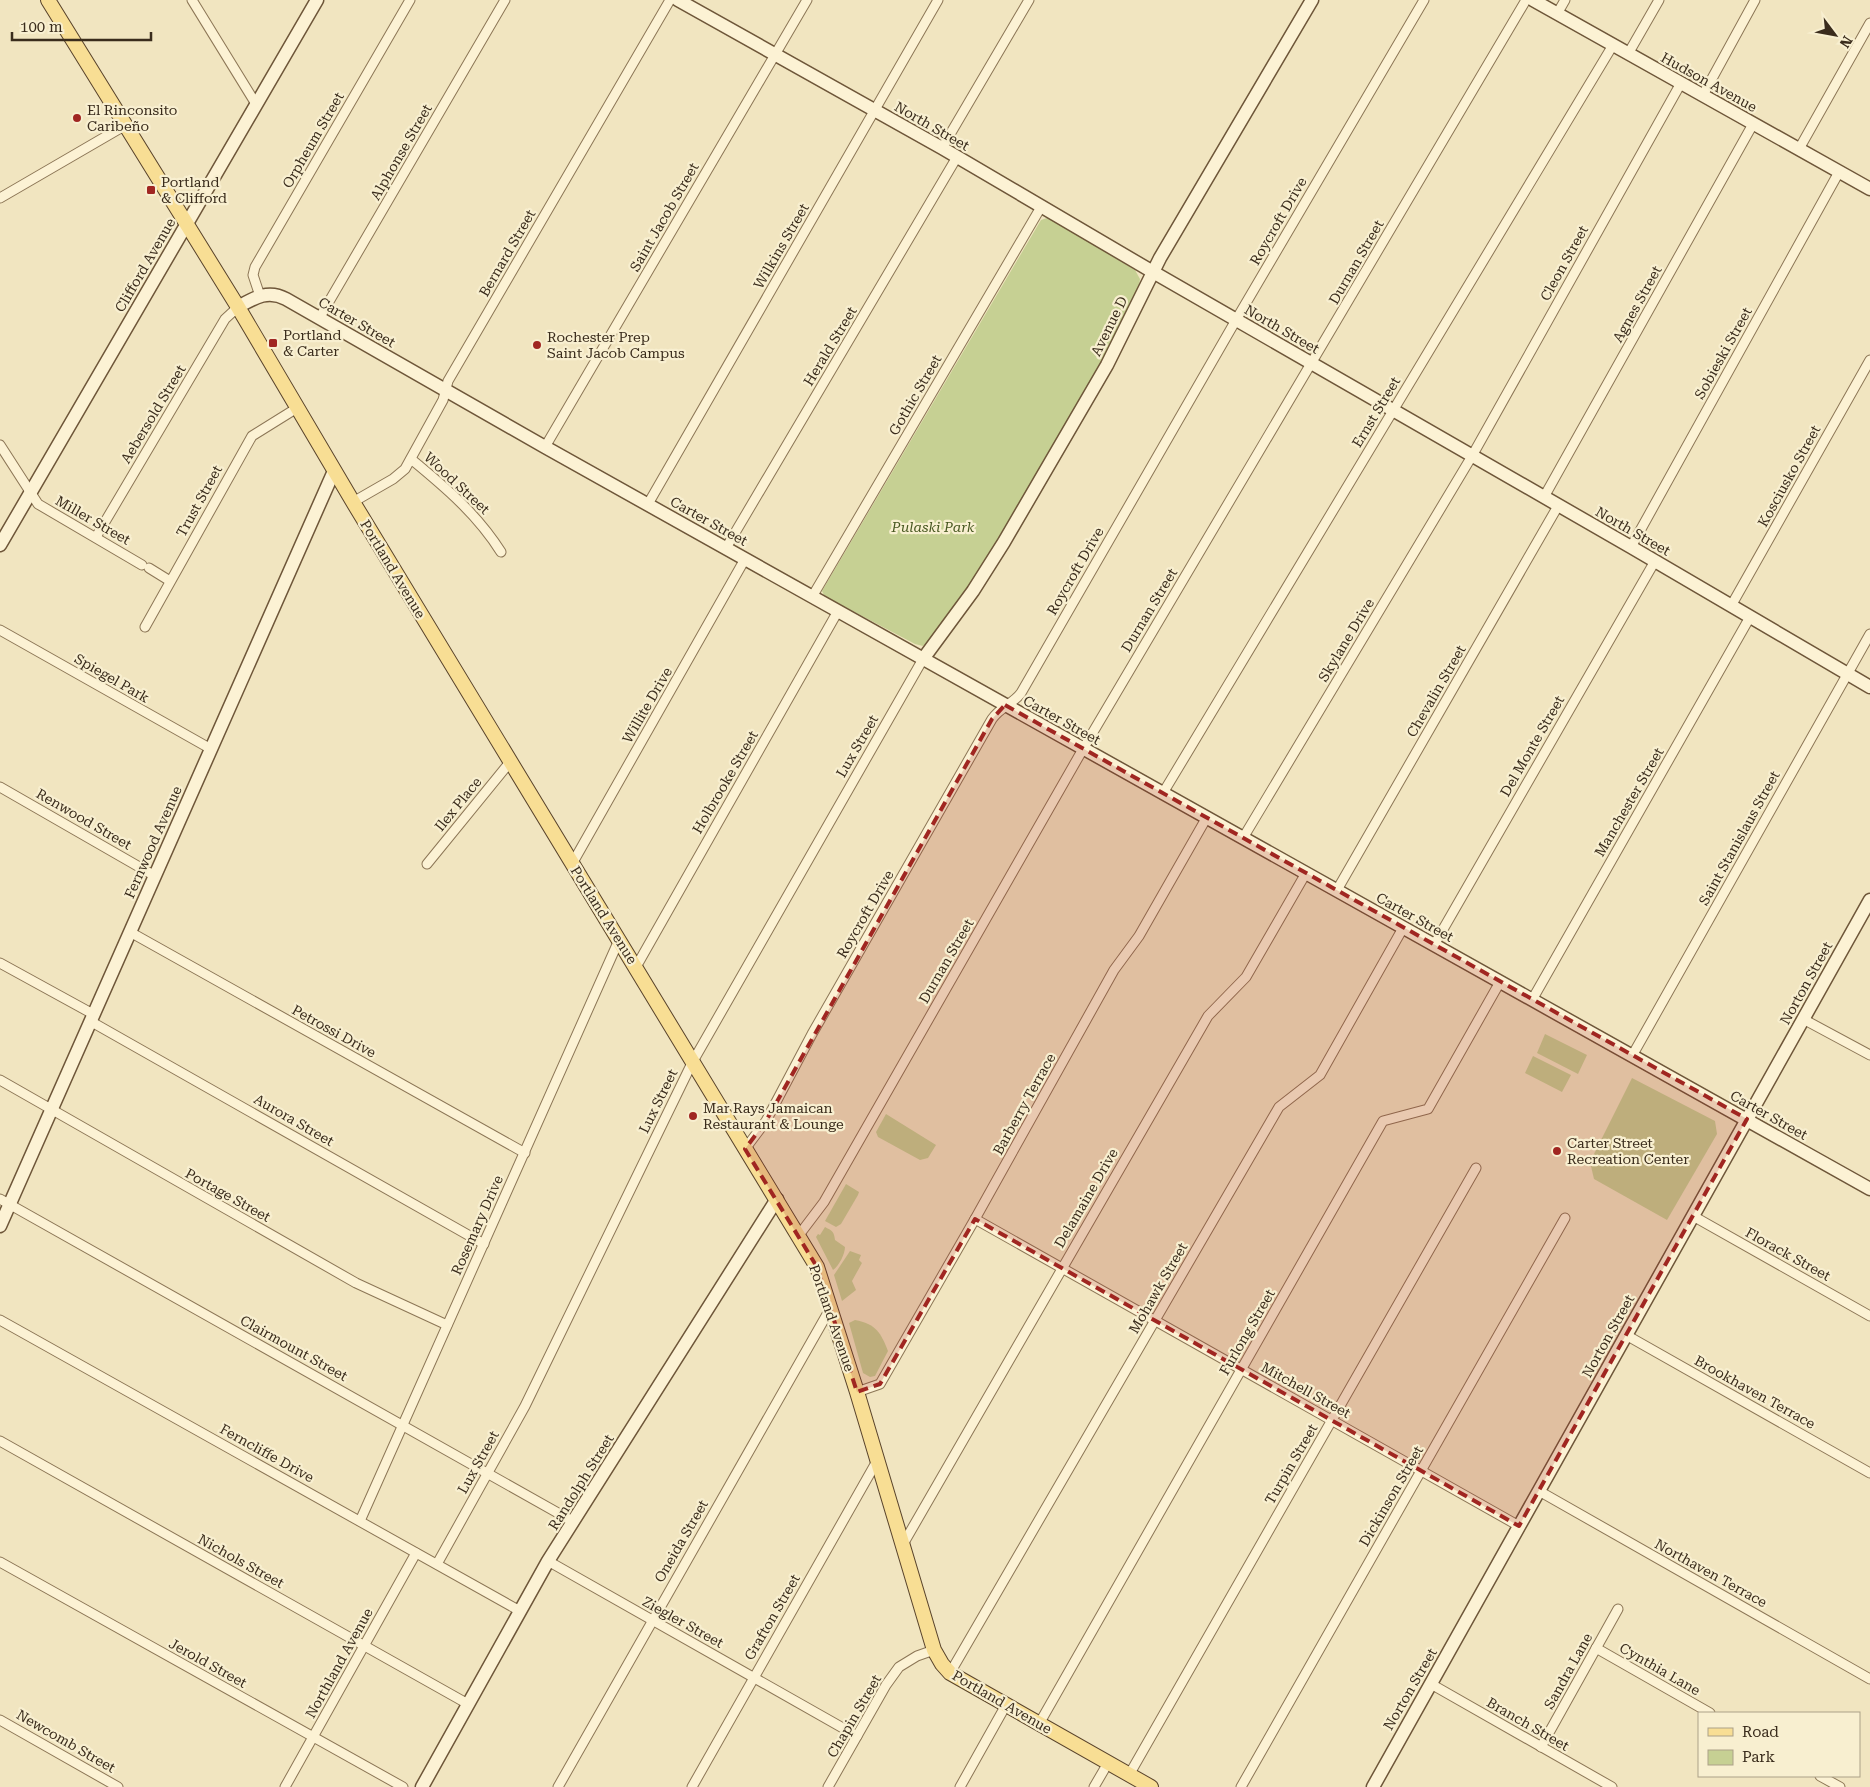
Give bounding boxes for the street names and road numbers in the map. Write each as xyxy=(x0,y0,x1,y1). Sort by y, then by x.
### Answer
street label: Hudson Avenue xyxy=(1658,49,1760,115)
street label: Orpheum Street xyxy=(279,89,347,191)
street label: North Street xyxy=(892,98,972,154)
street label: Alphonse Street xyxy=(367,101,435,203)
street label: Saint Jacob Street xyxy=(626,160,702,274)
street label: Roycroft Drive xyxy=(1246,174,1310,268)
street label: Wilkins Street xyxy=(750,201,812,291)
street label: Bernard Street xyxy=(476,207,538,299)
street label: Clifford Avenue xyxy=(112,215,179,315)
street label: Durnan Street xyxy=(1325,217,1387,307)
street label: Cleon Street xyxy=(1537,223,1591,303)
street label: Agnes Street xyxy=(1609,263,1665,345)
street label: Avenue D xyxy=(1088,293,1130,359)
street label: Carter Street xyxy=(316,294,398,350)
street label: North Street xyxy=(1242,301,1322,357)
street label: Herald Street xyxy=(800,304,860,388)
street label: Sobieski Street xyxy=(1691,304,1755,402)
street label: Gothic Street xyxy=(886,352,944,438)
street label: Aebersold Street xyxy=(117,362,189,466)
street label: Ernst Street xyxy=(1349,374,1403,450)
street label: Kosciusko Street xyxy=(1754,422,1824,530)
street label: Wood Street xyxy=(421,449,493,517)
street label: Trust Street xyxy=(173,462,225,540)
street label: Miller Street xyxy=(53,492,133,548)
street label: Carter Street xyxy=(668,493,750,549)
street label: North Street xyxy=(1593,503,1673,559)
street label: Portland Avenue xyxy=(357,517,429,621)
street label: Roycroft Drive xyxy=(1043,524,1107,618)
street label: Durnan Street xyxy=(1118,565,1180,655)
street label: Skylane Drive xyxy=(1315,595,1377,685)
street label: Chevalin Street xyxy=(1403,642,1469,740)
street label: Spiegel Park xyxy=(72,650,152,706)
street label: Willite Drive xyxy=(619,664,675,746)
street label: Carter Street xyxy=(1021,692,1103,748)
street label: Del Monte Street xyxy=(1497,693,1567,799)
street label: Lux Street xyxy=(833,712,881,780)
street label: Holbrooke Street xyxy=(689,728,761,836)
street label: Manchester Street xyxy=(1591,745,1667,859)
street label: Saint Stanislaus Street xyxy=(1695,768,1783,908)
street label: Ilex Place xyxy=(431,774,485,834)
street label: Fernwood Avenue xyxy=(121,783,185,901)
street label: Renwood Street xyxy=(34,785,134,853)
street label: Portland Avenue xyxy=(568,863,641,967)
street label: Roycroft Drive xyxy=(833,867,897,961)
street label: Carter Street xyxy=(1374,889,1456,945)
street label: Durnan Street xyxy=(915,916,977,1006)
street label: Norton Street xyxy=(1777,939,1835,1027)
street label: Petrossi Drive xyxy=(289,1001,379,1061)
street label: Barberry Terrace xyxy=(990,1050,1059,1157)
street label: Lux Street xyxy=(636,1066,680,1136)
street label: Carter Street xyxy=(1728,1087,1810,1143)
street label: Aurora Street xyxy=(251,1091,337,1149)
street label: Delamaine Drive xyxy=(1051,1145,1121,1250)
street label: Portage Street xyxy=(183,1165,273,1225)
street label: Rosemary Drive xyxy=(448,1173,506,1277)
street label: Florack Street xyxy=(1743,1224,1833,1284)
street label: Mohawk Street xyxy=(1125,1240,1191,1336)
street label: Portland Avenue xyxy=(806,1262,858,1374)
street label: Furlong Street xyxy=(1216,1286,1278,1378)
street label: Norton Street xyxy=(1579,1292,1637,1380)
street label: Clairmount Street xyxy=(238,1312,350,1384)
street label: Brookhaven Terrace xyxy=(1692,1352,1818,1432)
street label: Mitchell Street xyxy=(1259,1359,1353,1421)
street label: Ferncliffe Drive xyxy=(217,1421,317,1486)
street label: Turpin Street xyxy=(1262,1421,1320,1507)
street label: Lux Street xyxy=(454,1428,502,1496)
street label: Randolph Street xyxy=(545,1431,617,1533)
street label: Dickinson Street xyxy=(1356,1443,1426,1549)
street label: Oneida Street xyxy=(651,1497,711,1585)
street label: Nichols Street xyxy=(195,1531,287,1591)
street label: Northaven Terrace xyxy=(1652,1536,1770,1611)
street label: Grafton Street xyxy=(741,1571,803,1663)
street label: Ziegler Street xyxy=(640,1593,726,1651)
street label: Northland Avenue xyxy=(302,1605,376,1721)
street label: Sandra Lane xyxy=(1541,1630,1596,1712)
street label: Jerold Street xyxy=(166,1635,250,1691)
street label: Cynthia Lane xyxy=(1617,1639,1703,1699)
street label: Norton Street xyxy=(1380,1645,1440,1733)
street label: Portland Avenue xyxy=(949,1667,1055,1737)
street label: Chapin Street xyxy=(824,1672,884,1760)
street label: Branch Street xyxy=(1484,1694,1572,1754)
street label: Newcomb Street xyxy=(14,1706,118,1776)

